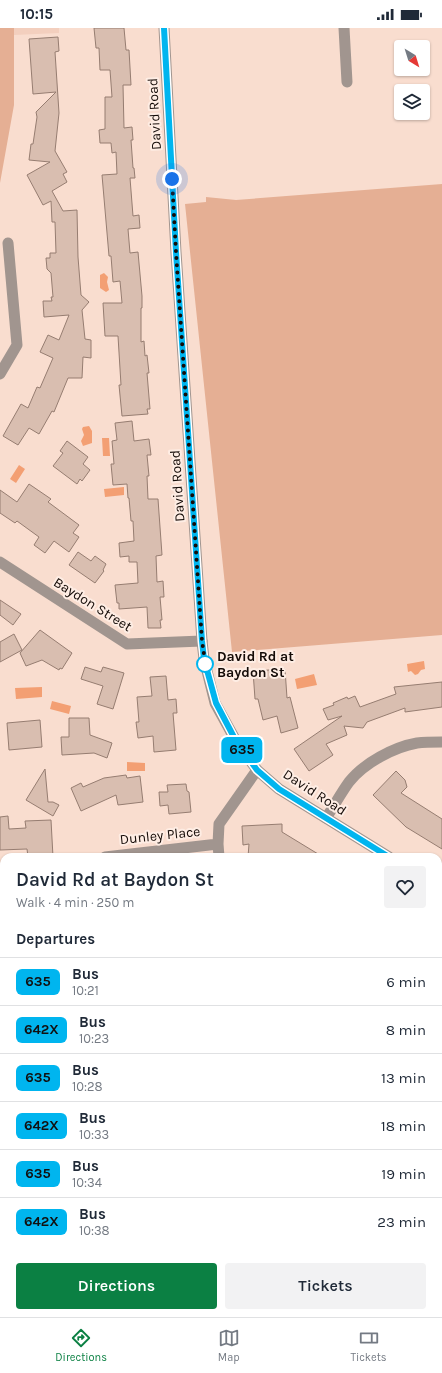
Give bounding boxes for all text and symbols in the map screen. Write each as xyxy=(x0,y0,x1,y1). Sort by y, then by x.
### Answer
text: 10:15 xyxy=(20,5,53,23)
north arrow xyxy=(394,40,430,76)
map controls xyxy=(394,40,430,120)
street label: David Road xyxy=(144,78,165,150)
button: layers xyxy=(394,84,430,120)
your location xyxy=(162,169,182,189)
street label: David Road xyxy=(167,449,188,522)
street label: Baydon Street xyxy=(50,574,135,635)
place label: David Rd at Baydon St xyxy=(217,648,294,681)
marker: David Rd at Baydon St xyxy=(196,655,214,673)
line badge: 635 xyxy=(219,737,265,763)
text: 635 xyxy=(229,741,255,758)
street label: David Road xyxy=(280,766,350,819)
street label: Dunley Place xyxy=(119,823,201,848)
button: heart xyxy=(384,866,426,908)
text: David Rd at Baydon St xyxy=(16,869,214,891)
text: Walk · 4 min · 250 m xyxy=(16,895,134,910)
text: Departures xyxy=(16,930,95,948)
text: Bus xyxy=(72,965,99,983)
text: 635 xyxy=(25,973,51,990)
text: 6 min xyxy=(386,973,426,991)
text: 10:21 xyxy=(72,983,99,998)
text: Bus xyxy=(79,1013,106,1031)
text: 642X xyxy=(24,1021,59,1038)
text: 8 min xyxy=(386,1021,426,1039)
text: 10:23 xyxy=(79,1031,109,1046)
text: Bus xyxy=(72,1061,99,1079)
text: 635 xyxy=(25,1069,51,1086)
text: 13 min xyxy=(381,1069,426,1087)
text: 10:28 xyxy=(72,1079,103,1094)
text: Bus xyxy=(79,1109,106,1127)
text: 642X xyxy=(24,1117,59,1134)
text: 18 min xyxy=(381,1117,426,1135)
text: 10:33 xyxy=(79,1127,109,1142)
text: Bus xyxy=(72,1157,99,1175)
text: 635 xyxy=(25,1165,51,1182)
text: 19 min xyxy=(381,1165,426,1183)
text: 10:34 xyxy=(72,1175,102,1190)
text: Bus xyxy=(79,1205,106,1223)
text: 642X xyxy=(24,1213,59,1230)
text: 23 min xyxy=(377,1213,426,1231)
text: 10:38 xyxy=(79,1223,110,1238)
button: Directions xyxy=(16,1263,217,1309)
button: Tickets xyxy=(225,1263,426,1309)
tab: Directions xyxy=(55,1327,107,1364)
tab: Map xyxy=(218,1327,240,1364)
tab: Tickets xyxy=(350,1327,387,1364)

